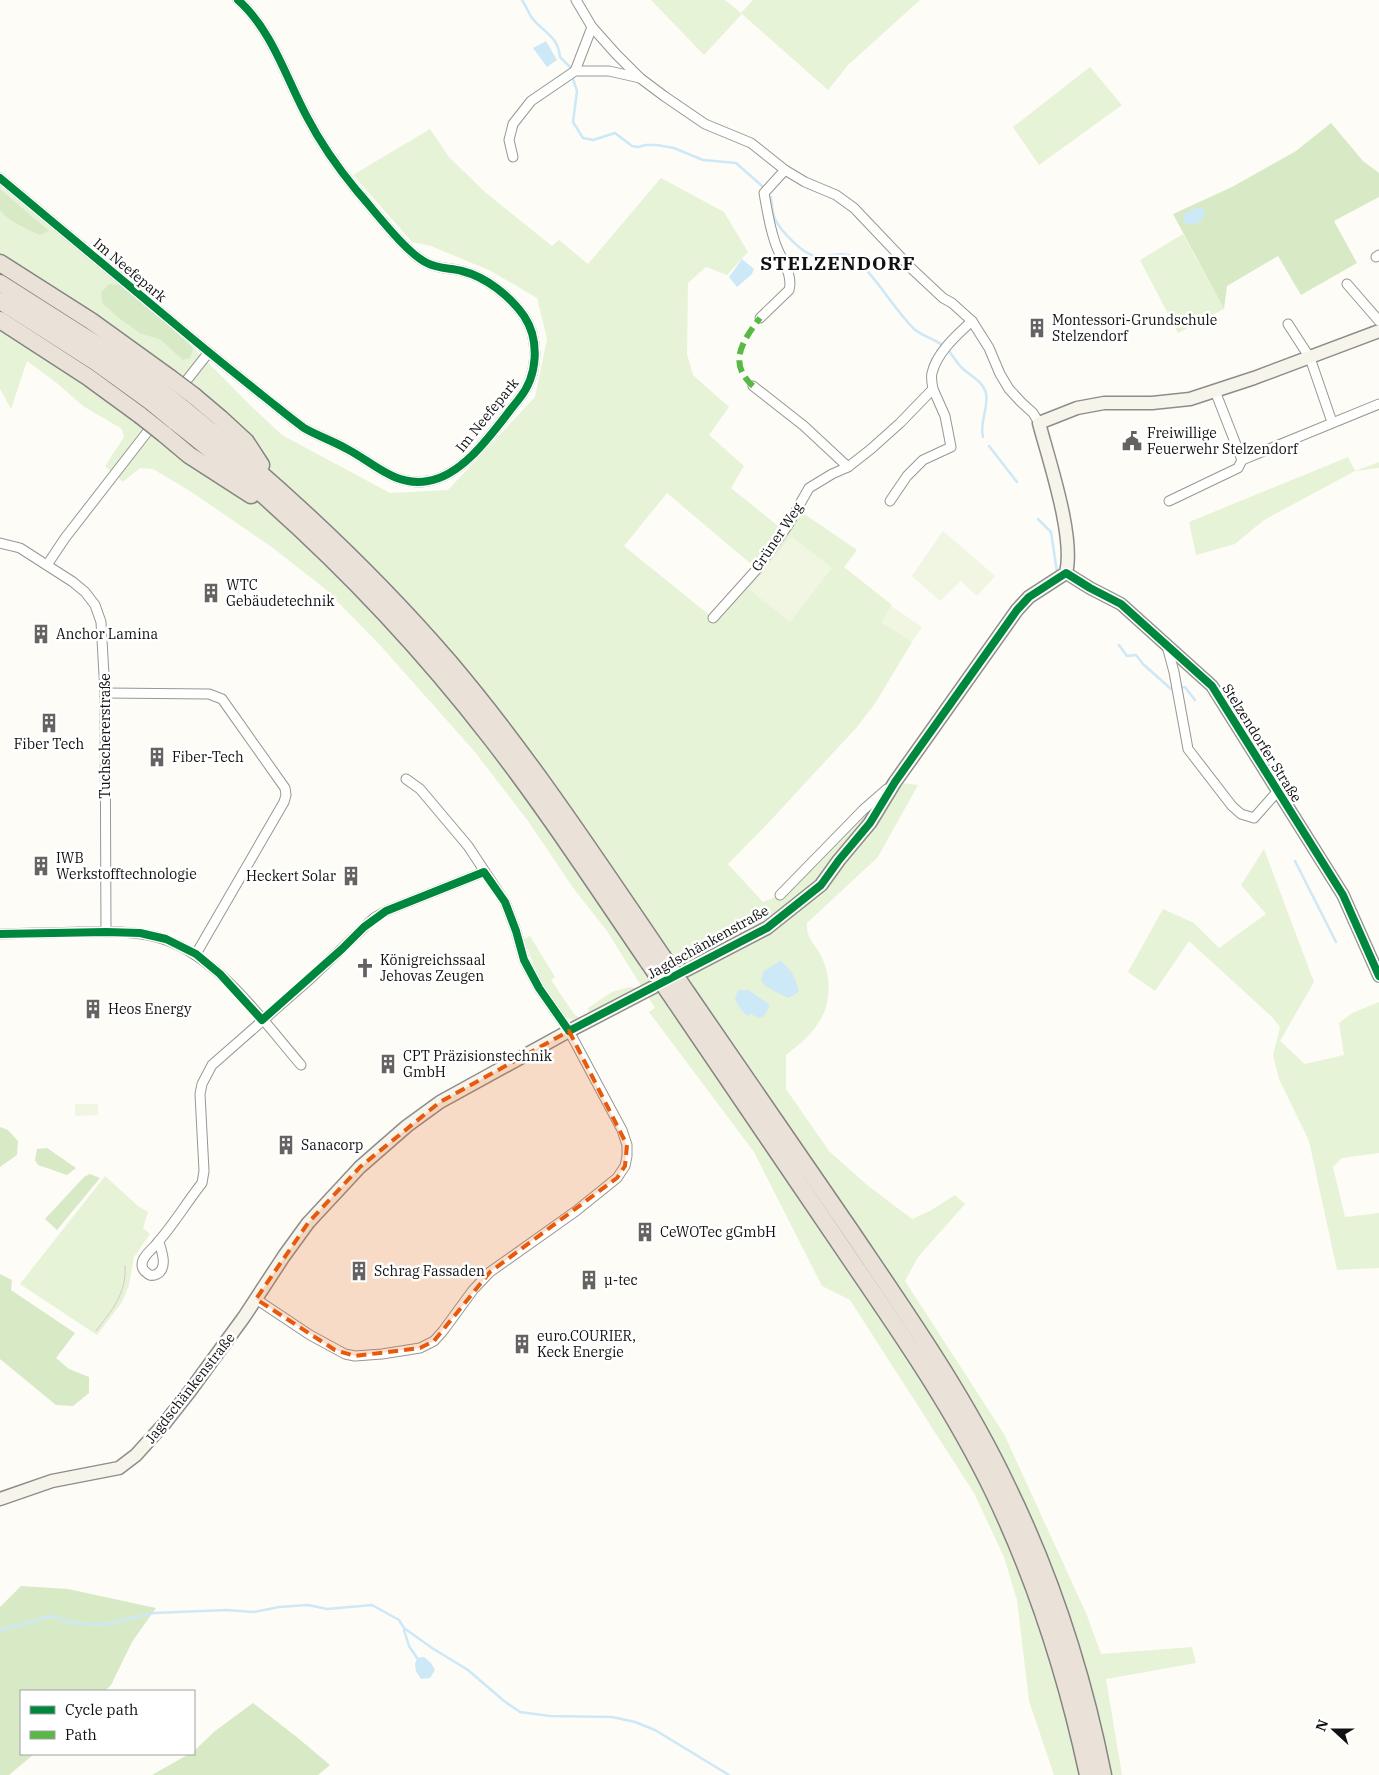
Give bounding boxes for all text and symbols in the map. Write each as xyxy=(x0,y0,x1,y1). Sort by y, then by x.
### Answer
street label: Im Neefepark xyxy=(90,234,171,306)
district label: STELZENDORF xyxy=(760,251,916,275)
place label: Montessori-Grundschule Stelzendorf xyxy=(1052,311,1217,345)
building icon: Montessori-Grundschule Stelzendorf xyxy=(1026,317,1048,339)
street label: Im Neefepark xyxy=(452,374,523,456)
place label: Freiwillige Feuerwehr Stelzendorf xyxy=(1147,424,1299,458)
public building icon: Freiwillige Feuerwehr Stelzendorf xyxy=(1121,430,1143,452)
street label: Grüner Weg xyxy=(747,499,807,575)
place label: WTC Gebäudetechnik xyxy=(226,576,335,610)
building icon: WTC Gebäudetechnik xyxy=(200,582,222,604)
building icon: Anchor Lamina xyxy=(30,623,52,645)
place label: Anchor Lamina xyxy=(56,625,159,643)
street label: Tuchschererstraße xyxy=(96,673,114,799)
street label: Stelzendorfer Straße xyxy=(1218,680,1306,806)
building icon: Fiber Tech xyxy=(38,712,60,734)
place label: Fiber Tech xyxy=(14,735,84,753)
building icon: Fiber-Tech xyxy=(146,746,168,768)
place label: Fiber-Tech xyxy=(172,748,244,766)
place label: IWB Werkstofftechnologie xyxy=(56,849,197,883)
building icon: IWB Werkstofftechnologie xyxy=(30,855,52,877)
building icon: Heckert Solar xyxy=(340,865,362,887)
place label: Heckert Solar xyxy=(246,867,337,885)
street label: Jagdschänkenstraße xyxy=(644,901,772,983)
place label: Königreichssaal Jehovas Zeugen xyxy=(380,951,486,985)
church icon: Königreichssaal Jehovas Zeugen xyxy=(354,957,376,979)
building icon: Heos Energy xyxy=(82,998,104,1020)
place label: Heos Energy xyxy=(108,1000,192,1018)
place label: CPT Präzisionstechnik GmbH xyxy=(403,1047,553,1081)
building icon: CPT Präzisionstechnik GmbH xyxy=(377,1053,399,1075)
building icon: Sanacorp xyxy=(275,1134,297,1156)
place label: Sanacorp xyxy=(301,1136,363,1154)
building icon: CeWOTec gGmbH xyxy=(634,1221,656,1243)
place label: CeWOTec gGmbH xyxy=(660,1223,776,1241)
building icon: Schrag Fassaden xyxy=(348,1260,370,1282)
place label: Schrag Fassaden xyxy=(374,1262,485,1280)
building icon: µ-tec xyxy=(578,1269,600,1291)
place label: µ-tec xyxy=(604,1271,638,1289)
place label: euro.COURIER, Keck Energie xyxy=(537,1327,636,1361)
street label: Jagdschänkenstraße xyxy=(141,1329,239,1447)
building icon: euro.COURIER, Keck Energie xyxy=(511,1333,533,1355)
legend xyxy=(20,1690,195,1755)
text: Cycle path xyxy=(65,1700,138,1719)
north arrow xyxy=(1309,1705,1359,1755)
text: N xyxy=(1311,1717,1332,1734)
text: Path xyxy=(65,1725,97,1744)

